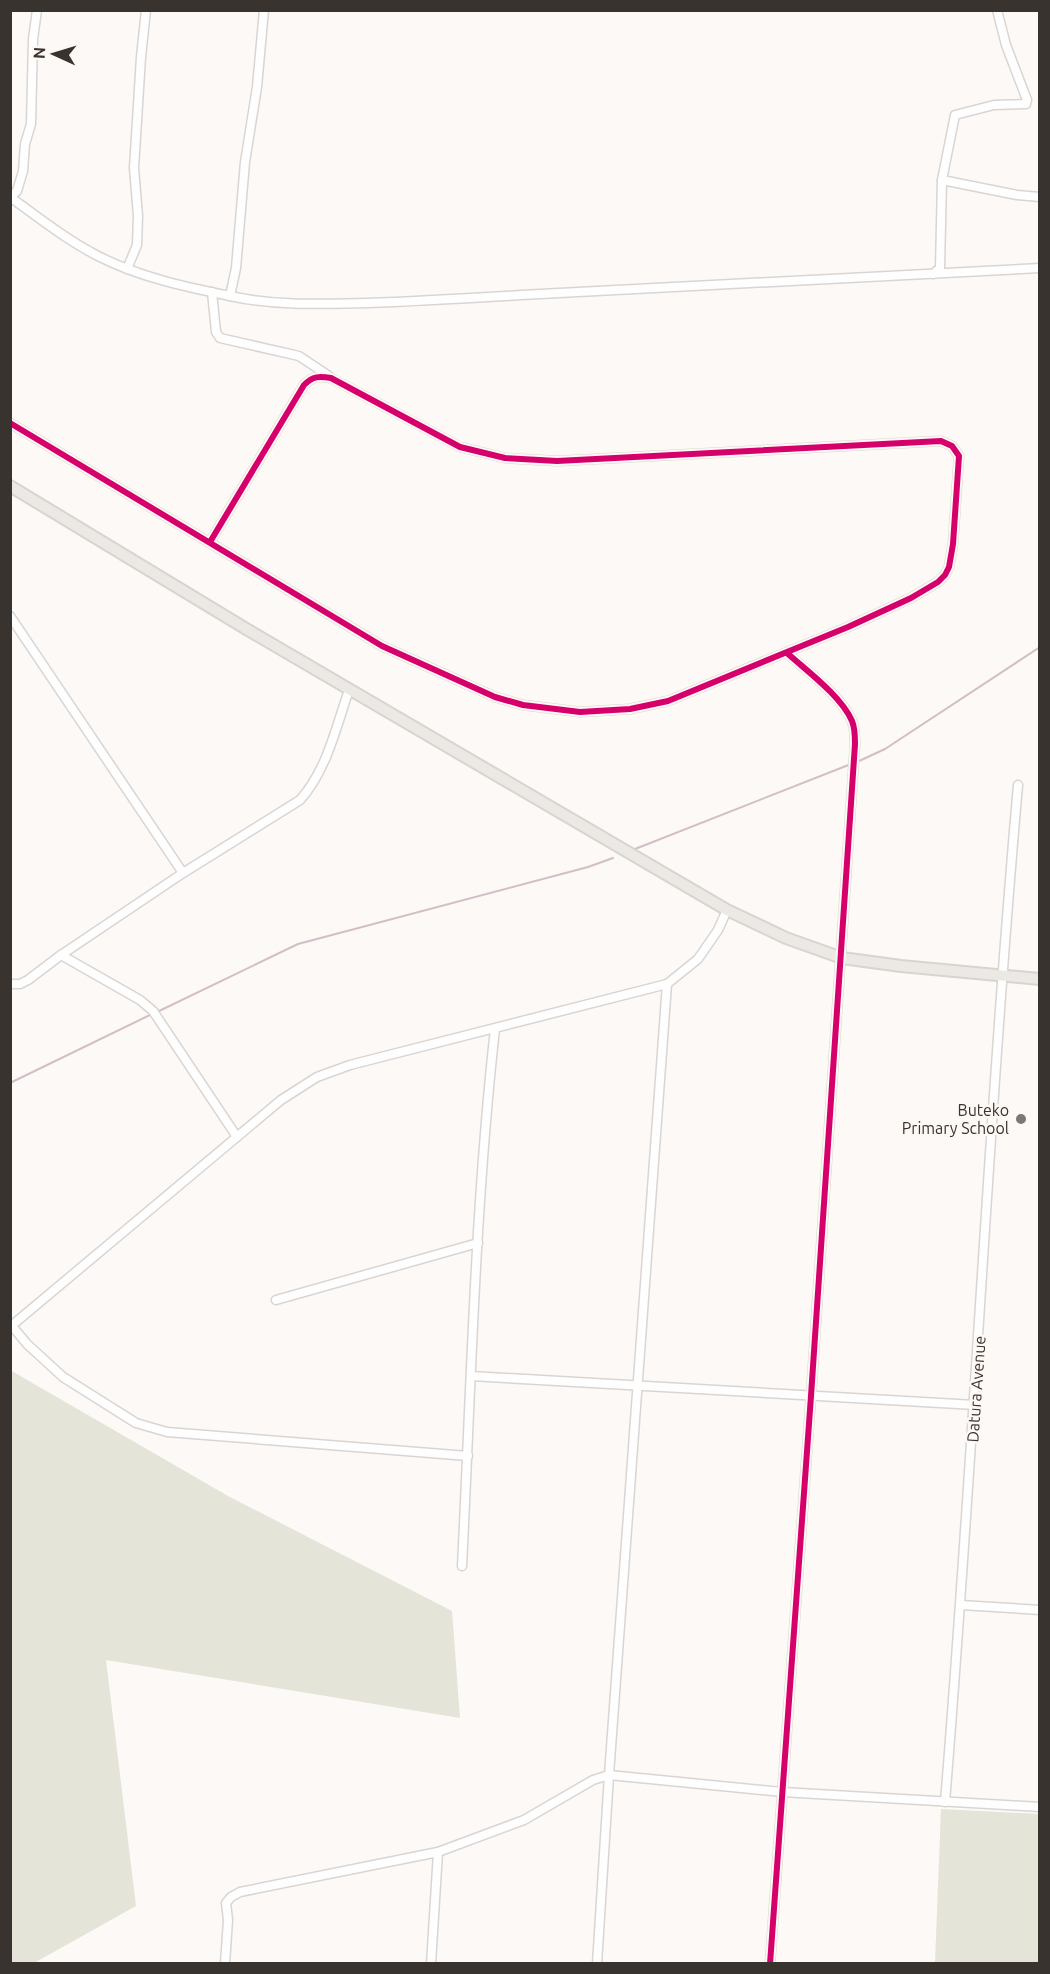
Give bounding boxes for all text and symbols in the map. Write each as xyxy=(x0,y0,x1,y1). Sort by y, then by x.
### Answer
north arrow xyxy=(24,24,84,84)
text: N xyxy=(30,46,48,60)
place label: Buteko Primary School xyxy=(902,1101,1009,1137)
marker: Buteko Primary School xyxy=(1014,1112,1028,1126)
street label: Datura Avenue xyxy=(963,1335,989,1443)

